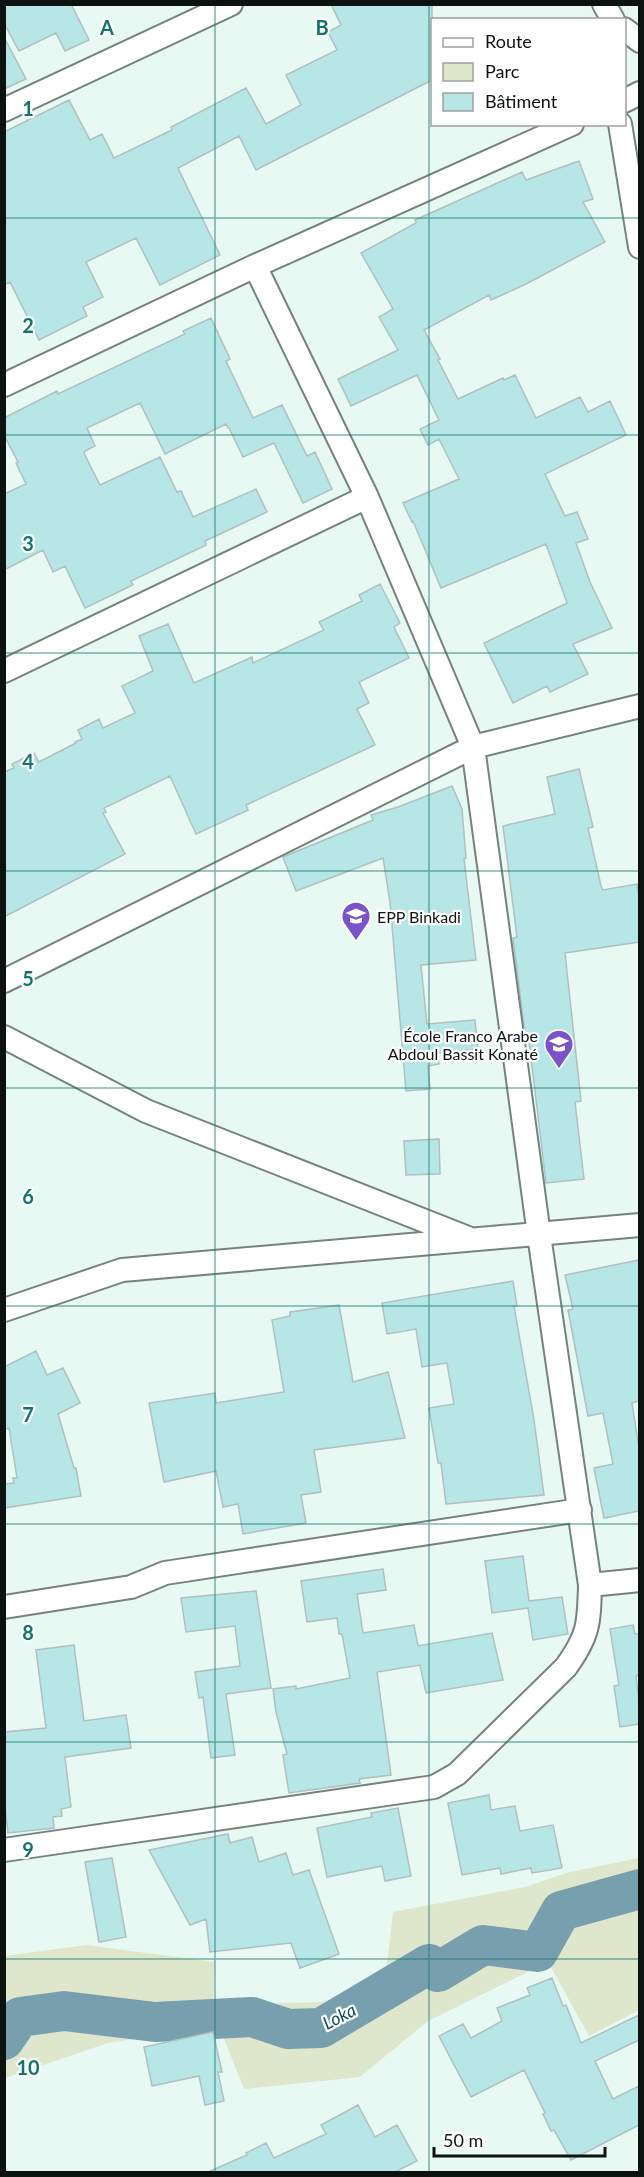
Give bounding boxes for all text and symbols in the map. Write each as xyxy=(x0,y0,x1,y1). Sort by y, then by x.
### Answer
text: A xyxy=(99,15,114,39)
text: B xyxy=(315,15,329,39)
legend xyxy=(431,18,626,126)
text: Route xyxy=(485,30,532,52)
text: Parc xyxy=(485,60,520,82)
text: Bâtiment xyxy=(485,90,558,112)
text: 1 xyxy=(22,96,34,120)
text: 2 xyxy=(22,313,34,337)
text: 3 xyxy=(22,531,34,555)
text: 4 xyxy=(22,749,34,773)
school or university icon: EPP Binkadi xyxy=(340,900,372,942)
place label: EPP Binkadi xyxy=(377,907,461,926)
text: 5 xyxy=(22,966,34,990)
place label: École Franco Arabe Abdoul Bassit Konaté xyxy=(388,1026,538,1063)
school or university icon: École Franco Arabe Abdoul Bassit Konaté xyxy=(543,1028,575,1070)
text: 6 xyxy=(22,1184,34,1208)
text: 7 xyxy=(22,1402,34,1426)
text: 8 xyxy=(22,1620,34,1644)
text: 9 xyxy=(22,1837,34,1861)
water label: Loka xyxy=(319,1998,359,2034)
text: 10 xyxy=(16,2055,40,2079)
scale bar xyxy=(434,2120,605,2158)
text: 50 m xyxy=(443,2129,483,2151)

